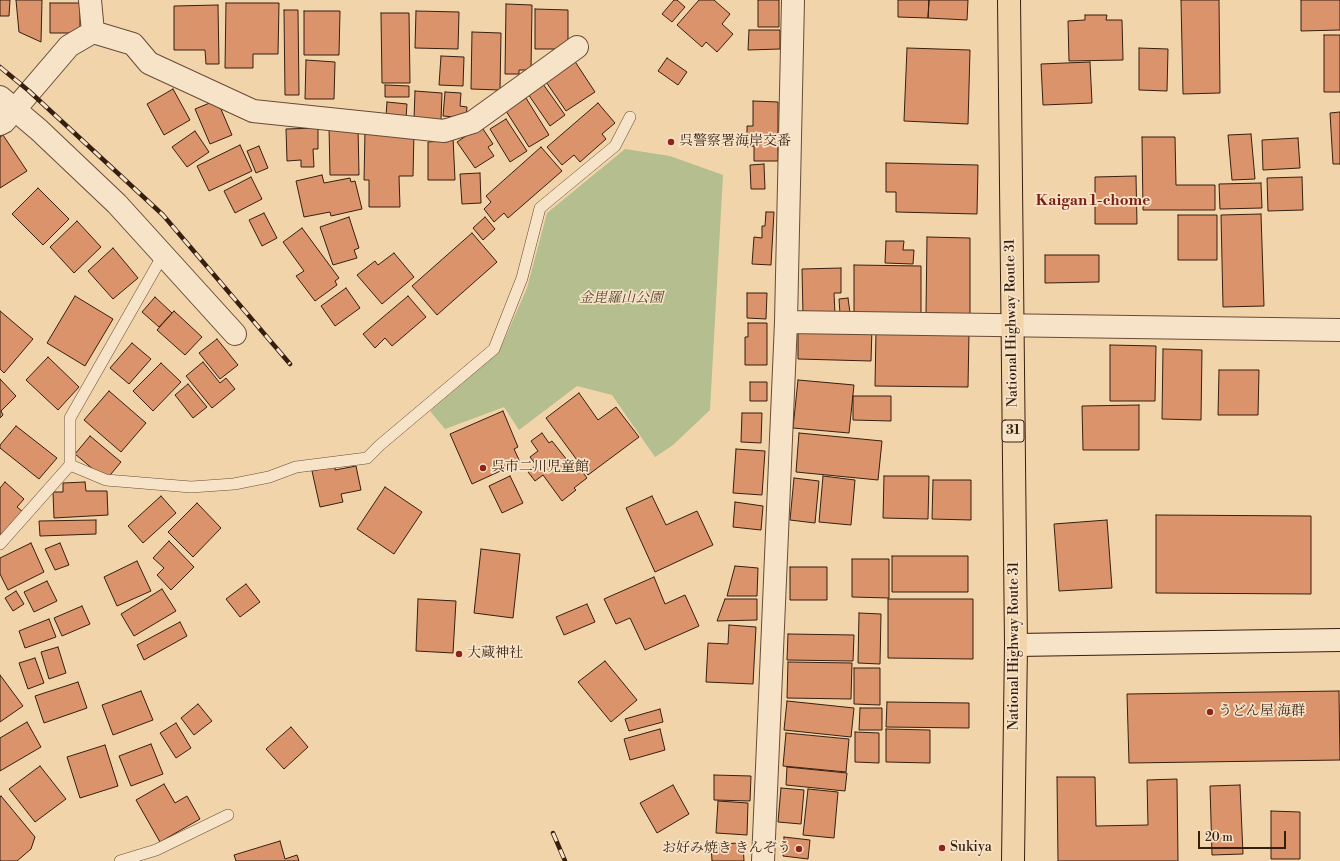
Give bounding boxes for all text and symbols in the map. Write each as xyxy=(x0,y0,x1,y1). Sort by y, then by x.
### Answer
place label: 呉警察署海岸交番 xyxy=(679,134,791,150)
marker: 呉警察署海岸交番 xyxy=(666,137,676,147)
district label: Kaigan 1-chome xyxy=(1036,192,1150,210)
street label: National Highway Route 31 xyxy=(1002,239,1022,407)
park label: 金毘羅山公園 xyxy=(579,291,663,307)
road number: 31 xyxy=(1002,420,1024,442)
place label: 呉市二川児童館 xyxy=(491,460,589,476)
marker: 呉市二川児童館 xyxy=(478,463,488,473)
street label: National Highway Route 31 xyxy=(1007,562,1023,730)
place label: 大蔵神社 xyxy=(467,646,523,662)
marker: 大蔵神社 xyxy=(454,649,464,659)
place label: うどん屋 海群 xyxy=(1218,704,1305,720)
marker: うどん屋 海群 xyxy=(1205,707,1215,717)
scale bar xyxy=(1200,823,1288,849)
text: 20 m xyxy=(1205,830,1233,845)
place label: Sukiya xyxy=(950,840,992,856)
place label: お好み焼き きんぞう xyxy=(662,841,791,857)
marker: Sukiya xyxy=(937,843,947,853)
marker: お好み焼き きんぞう xyxy=(794,844,804,854)

